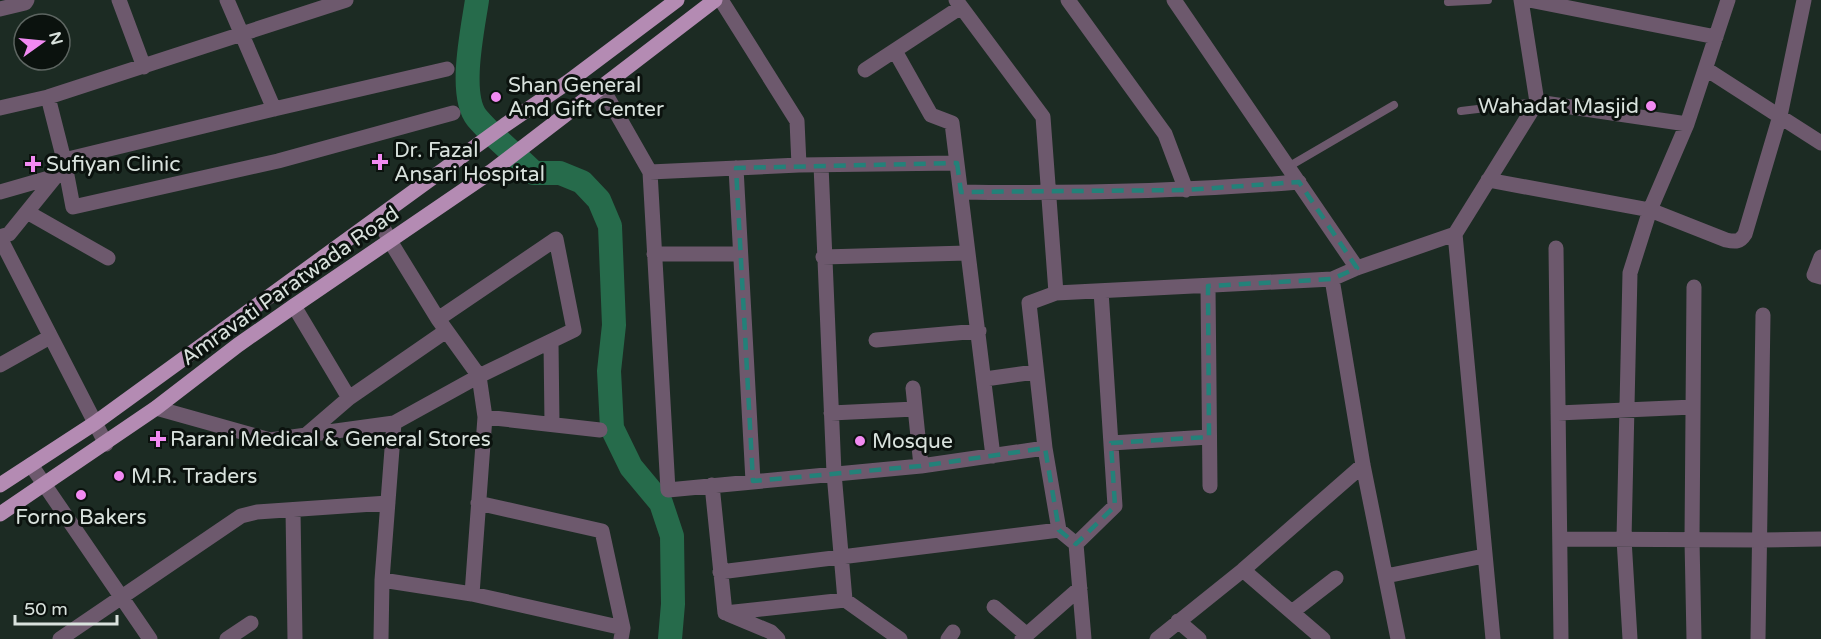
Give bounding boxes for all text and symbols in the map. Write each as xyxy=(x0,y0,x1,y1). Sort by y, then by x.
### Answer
north arrow xyxy=(12,12,72,72)
text: N xyxy=(44,30,67,47)
place label: Shan General And Gift Center xyxy=(508,73,664,122)
marker: Shan General And Gift Center xyxy=(489,90,503,104)
place label: Wahadat Masjid xyxy=(1478,94,1639,119)
marker: Wahadat Masjid xyxy=(1644,99,1658,113)
place label: Dr. Fazal Ansari Hospital xyxy=(394,138,545,187)
place label: Sufiyan Clinic xyxy=(46,152,180,177)
marker: Dr. Fazal Ansari Hospital xyxy=(371,153,389,171)
marker: Sufiyan Clinic xyxy=(24,155,42,173)
street label: Amravati Paratwada Road xyxy=(176,201,404,371)
place label: Rarani Medical & General Stores xyxy=(170,427,491,452)
place label: Mosque xyxy=(872,429,953,454)
marker: Rarani Medical & General Stores xyxy=(151,432,165,446)
marker: Mosque xyxy=(853,434,867,448)
place label: M.R. Traders xyxy=(131,464,257,489)
marker: M.R. Traders xyxy=(112,469,126,483)
marker: Forno Bakers xyxy=(74,488,88,502)
place label: Forno Bakers xyxy=(15,505,147,530)
scale bar xyxy=(15,588,117,626)
text: 50 m xyxy=(24,598,68,620)

